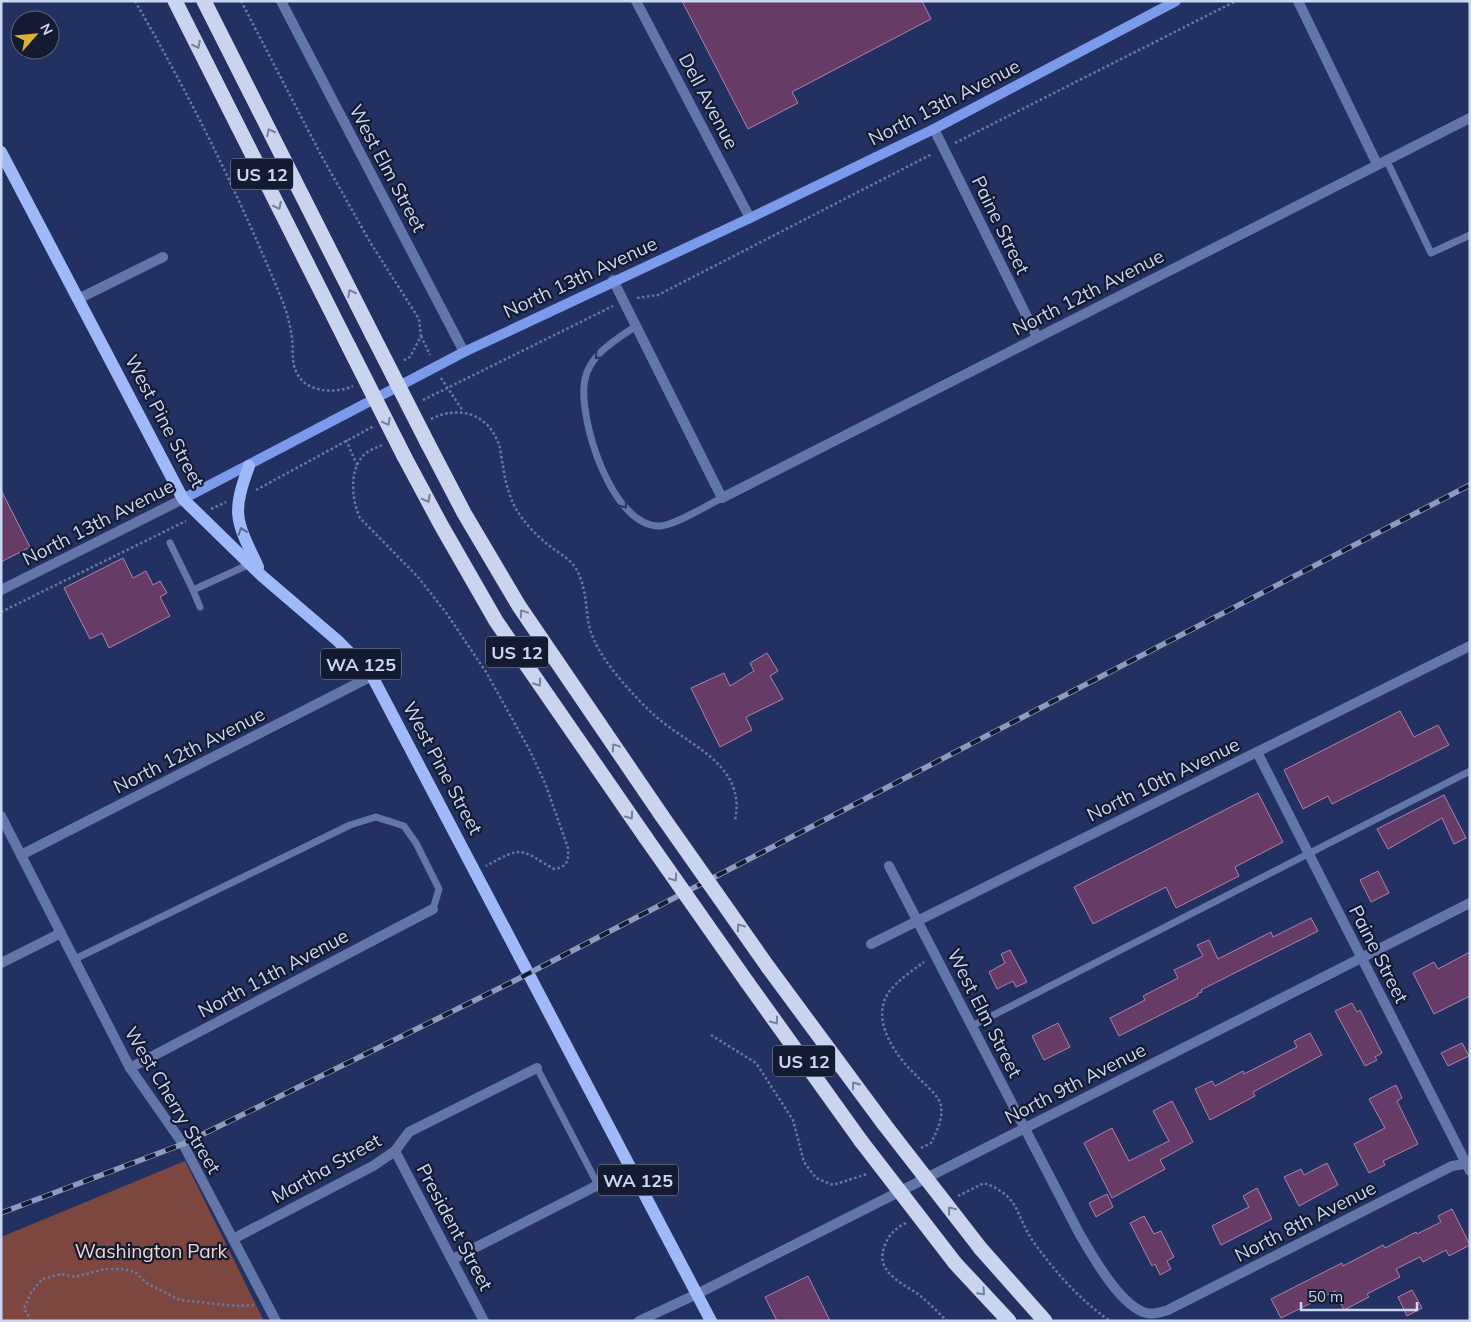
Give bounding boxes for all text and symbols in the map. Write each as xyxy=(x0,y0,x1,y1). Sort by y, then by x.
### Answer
north arrow xyxy=(10,10,60,60)
text: N xyxy=(36,20,57,38)
one-way arrow xyxy=(191,40,201,49)
street label: Dell Avenue xyxy=(674,49,744,153)
street label: North 13th Avenue xyxy=(864,53,1024,151)
street label: West Elm Street xyxy=(344,100,432,236)
one-way arrow xyxy=(266,128,276,137)
road number: US 12 xyxy=(231,158,293,190)
street label: Paine Street xyxy=(967,172,1035,279)
one-way arrow xyxy=(272,200,282,209)
street label: North 13th Avenue xyxy=(499,231,661,323)
street label: North 12th Avenue xyxy=(1008,243,1168,341)
one-way arrow xyxy=(347,289,357,298)
street label: West Pine Street xyxy=(120,350,210,492)
one-way arrow xyxy=(595,350,604,359)
one-way arrow xyxy=(381,416,391,425)
street label: North 13th Avenue xyxy=(18,473,178,571)
one-way arrow xyxy=(421,493,431,502)
one-way arrow xyxy=(619,499,627,508)
one-way arrow xyxy=(238,527,248,536)
one-way arrow xyxy=(520,609,529,618)
road number: US 12 xyxy=(486,636,548,668)
road number: WA 125 xyxy=(321,649,401,680)
one-way arrow xyxy=(532,677,541,686)
street label: West Pine Street xyxy=(398,697,488,839)
street label: North 12th Avenue xyxy=(109,701,269,799)
street label: North 10th Avenue xyxy=(1083,732,1243,826)
one-way arrow xyxy=(612,743,621,753)
one-way arrow xyxy=(624,810,633,820)
one-way arrow xyxy=(668,872,677,882)
street label: Paine Street xyxy=(1344,901,1414,1007)
street label: North 11th Avenue xyxy=(194,923,352,1023)
one-way arrow xyxy=(737,923,746,933)
street label: West Elm Street xyxy=(942,945,1028,1082)
one-way arrow xyxy=(770,1015,778,1024)
street label: West Cherry Street xyxy=(120,1022,227,1178)
street label: North 9th Avenue xyxy=(1000,1037,1150,1129)
road number: US 12 xyxy=(773,1046,835,1076)
one-way arrow xyxy=(852,1082,860,1091)
street label: Martha Street xyxy=(267,1128,385,1208)
street label: President Street xyxy=(411,1159,499,1295)
road number: WA 125 xyxy=(598,1164,678,1196)
street label: North 8th Avenue xyxy=(1230,1175,1380,1267)
one-way arrow xyxy=(948,1206,957,1216)
park label: Washington Park xyxy=(75,1239,228,1263)
scale bar xyxy=(1301,1280,1417,1312)
one-way arrow xyxy=(976,1286,985,1295)
text: 50 m xyxy=(1308,1287,1343,1306)

